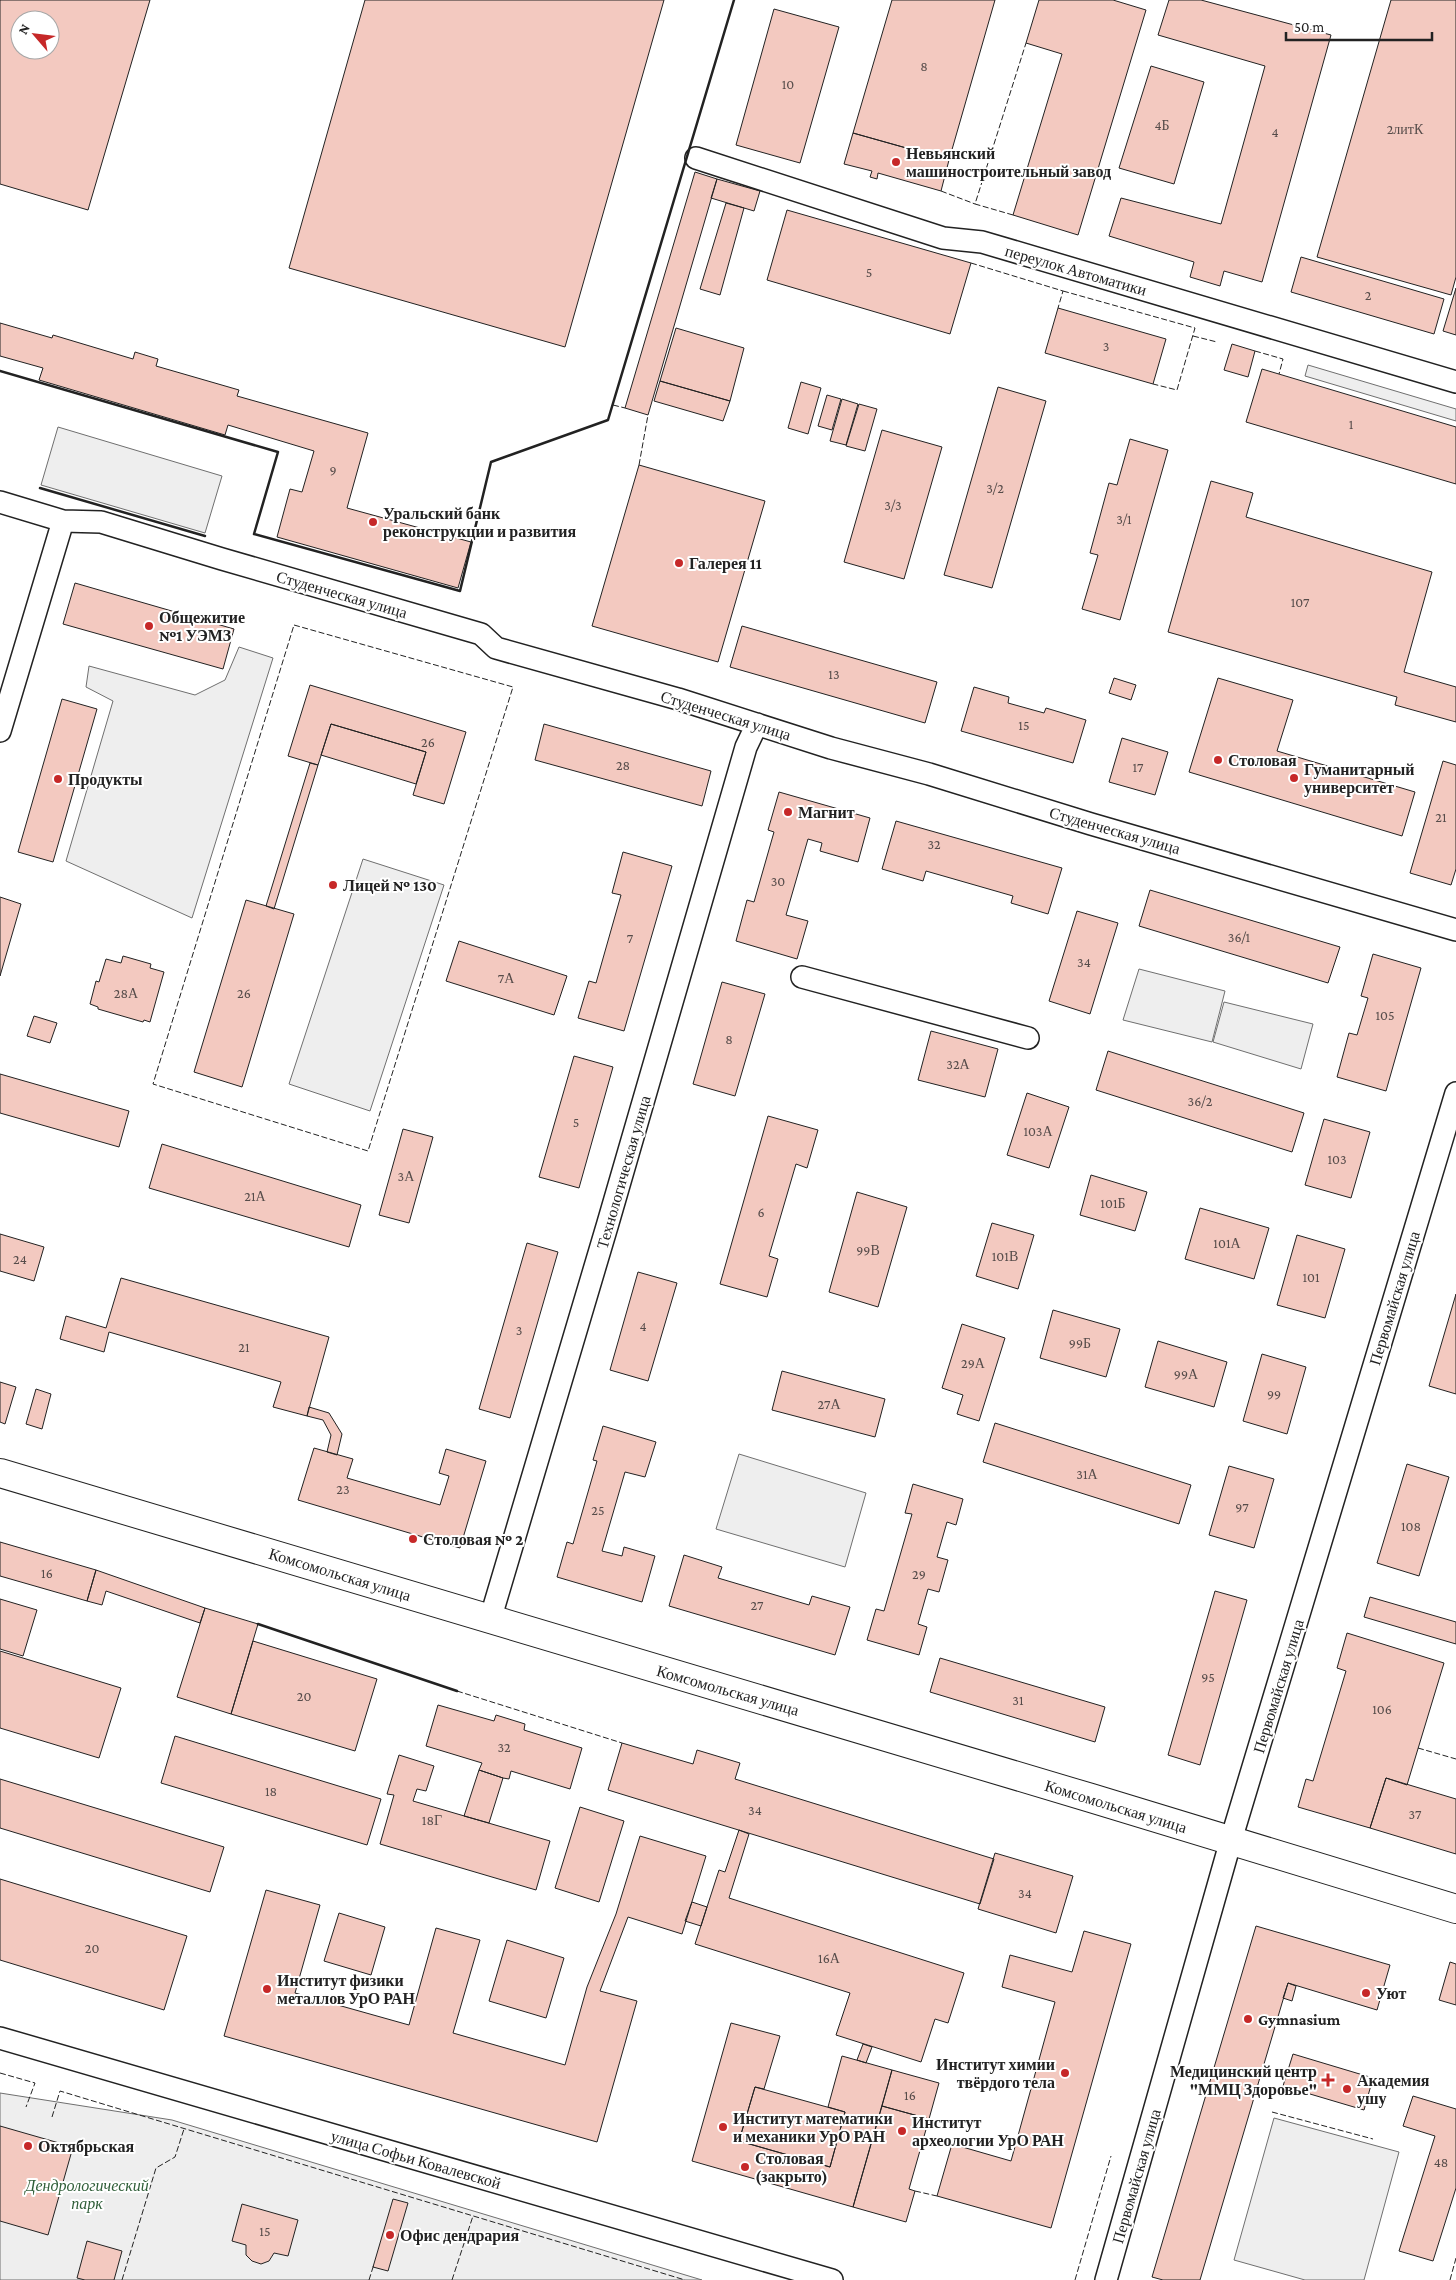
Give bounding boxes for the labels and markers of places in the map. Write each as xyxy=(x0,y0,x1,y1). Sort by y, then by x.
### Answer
place label: Невьянский машиностроительный завод xyxy=(906,145,1111,181)
marker: Невьянский машиностроительный завод xyxy=(890,156,902,168)
place label: Уральский банк реконструкции и развития xyxy=(383,505,577,541)
marker: Уральский банк реконструкции и развития xyxy=(367,516,379,528)
place label: Галерея 11 xyxy=(689,555,762,573)
marker: Галерея 11 xyxy=(673,557,685,569)
place label: Общежитие №1 УЭМЗ xyxy=(159,609,245,644)
marker: Общежитие №1 УЭМЗ xyxy=(143,620,155,632)
place label: Столовая xyxy=(1228,752,1297,769)
marker: Столовая xyxy=(1212,754,1224,766)
place label: Гуманитарный университет xyxy=(1304,761,1414,797)
place label: Продукты xyxy=(68,771,143,789)
marker: Гуманитарный университет xyxy=(1288,772,1300,784)
marker: Продукты xyxy=(52,773,64,785)
place label: Магнит xyxy=(798,804,855,821)
marker: Магнит xyxy=(782,806,794,818)
place label: Лицей № 130 xyxy=(343,877,437,894)
marker: Лицей № 130 xyxy=(327,879,339,891)
place label: Столовая № 2 xyxy=(423,1531,523,1548)
marker: Столовая № 2 xyxy=(407,1533,419,1545)
place label: Институт физики металлов УрО РАН xyxy=(277,1972,416,2008)
marker: Институт физики металлов УрО РАН xyxy=(261,1983,273,1995)
place label: Уют xyxy=(1376,1985,1406,2002)
marker: Уют xyxy=(1360,1987,1372,1999)
place label: Gymnasium xyxy=(1258,2011,1341,2028)
marker: Gymnasium xyxy=(1242,2013,1254,2025)
place label: Институт химии твёрдого тела xyxy=(936,2056,1055,2092)
place label: Медицинский центр "ММЦ Здоровье" xyxy=(1170,2063,1317,2099)
marker: Институт химии твёрдого тела xyxy=(1059,2067,1071,2079)
place label: Академия ушу xyxy=(1357,2072,1430,2108)
marker: Медицинский центр "ММЦ Здоровье" xyxy=(1321,2073,1335,2087)
marker: Академия ушу xyxy=(1341,2083,1353,2095)
place label: Институт математики и механики УрО РАН xyxy=(733,2110,893,2146)
place label: Институт археологии УрО РАН xyxy=(912,2114,1064,2150)
marker: Институт математики и механики УрО РАН xyxy=(717,2121,729,2133)
marker: Институт археологии УрО РАН xyxy=(896,2125,908,2137)
place label: Октябрьская xyxy=(38,2138,134,2156)
marker: Октябрьская xyxy=(22,2140,34,2152)
place label: Столовая (закрыто) xyxy=(755,2150,828,2186)
marker: Столовая (закрыто) xyxy=(739,2161,751,2173)
place label: Офис дендрария xyxy=(400,2227,519,2245)
marker: Офис дендрария xyxy=(384,2229,396,2241)

